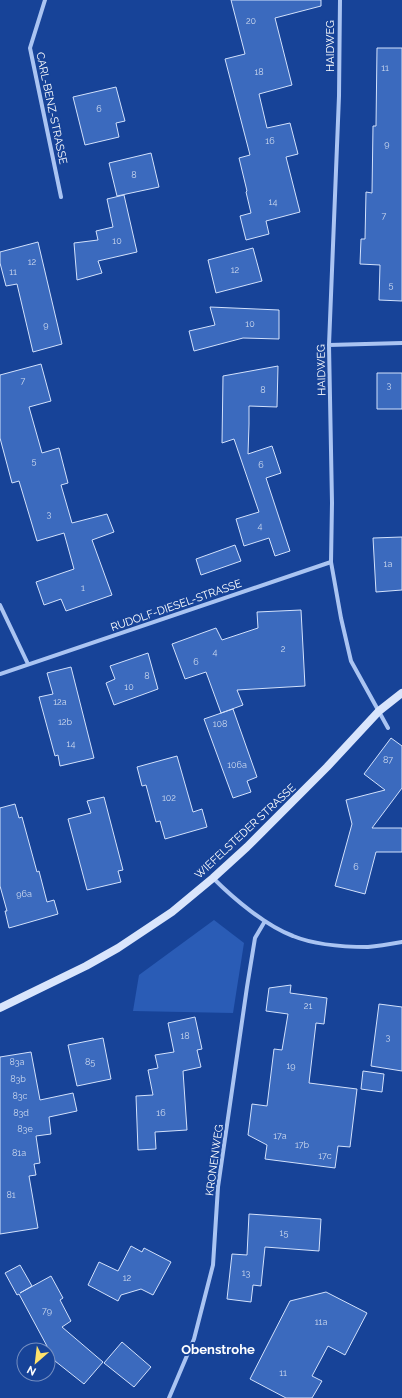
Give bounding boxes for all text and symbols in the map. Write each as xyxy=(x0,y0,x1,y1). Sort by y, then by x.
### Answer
house number: 20 xyxy=(246,16,257,26)
street label: HAIDWEG xyxy=(324,20,337,72)
street label: CARL-BENZ-STRASSE xyxy=(33,51,70,166)
house number: 11 xyxy=(381,63,389,73)
house number: 18 xyxy=(254,67,264,77)
house number: 6 xyxy=(96,104,102,114)
house number: 16 xyxy=(265,136,275,146)
house number: 9 xyxy=(384,139,390,149)
house number: 8 xyxy=(131,170,137,180)
house number: 14 xyxy=(269,197,277,207)
house number: 7 xyxy=(382,211,387,221)
house number: 10 xyxy=(112,236,122,246)
house number: 12 xyxy=(28,257,37,267)
house number: 12 xyxy=(231,265,240,275)
house number: 11 xyxy=(9,267,17,277)
house number: 5 xyxy=(389,280,394,290)
house number: 10 xyxy=(245,319,255,329)
house number: 9 xyxy=(43,320,49,330)
street label: HAIDWEG xyxy=(315,344,328,396)
house number: 7 xyxy=(21,376,26,386)
house number: 3 xyxy=(387,380,392,390)
house number: 8 xyxy=(260,385,266,395)
house number: 5 xyxy=(32,456,37,466)
house number: 6 xyxy=(258,460,264,470)
house number: 3 xyxy=(47,509,52,519)
house number: 4 xyxy=(258,521,263,531)
house number: 1a xyxy=(384,559,392,569)
street label: RUDOLF-DIESEL-STRASSE xyxy=(109,577,244,634)
house number: 1 xyxy=(81,583,85,593)
house number: 2 xyxy=(281,644,286,654)
house number: 4 xyxy=(213,647,218,657)
house number: 6 xyxy=(193,657,199,667)
house number: 8 xyxy=(144,671,150,681)
house number: 10 xyxy=(124,682,134,692)
house number: 12a xyxy=(53,697,67,707)
house number: 12b xyxy=(58,717,72,727)
house number: 108 xyxy=(213,719,227,729)
house number: 14 xyxy=(67,739,75,749)
house number: 87 xyxy=(383,755,393,765)
house number: 106a xyxy=(227,760,247,770)
street label: WIEFELSTEDER STRASSE xyxy=(192,781,299,881)
house number: 102 xyxy=(162,793,176,803)
house number: 6 xyxy=(353,862,359,872)
house number: 96a xyxy=(16,889,32,899)
house number: 21 xyxy=(304,1001,312,1011)
house number: 18 xyxy=(180,1031,190,1041)
house number: 3 xyxy=(386,1032,391,1042)
house number: 83a xyxy=(9,1057,25,1067)
house number: 85 xyxy=(85,1057,95,1067)
house number: 19 xyxy=(286,1061,296,1071)
house number: 83b xyxy=(10,1074,26,1084)
house number: 83c xyxy=(12,1091,28,1101)
house number: 83d xyxy=(13,1108,29,1118)
house number: 16 xyxy=(156,1108,166,1118)
street label: KRONENWEG xyxy=(203,1123,226,1197)
house number: 83e xyxy=(17,1124,33,1134)
house number: 17a xyxy=(273,1131,287,1141)
house number: 17b xyxy=(295,1140,310,1150)
house number: 81a xyxy=(12,1148,26,1158)
house number: 17c xyxy=(318,1151,332,1161)
house number: 81 xyxy=(6,1190,16,1200)
house number: 15 xyxy=(280,1228,288,1238)
house number: 13 xyxy=(242,1268,251,1278)
house number: 12 xyxy=(123,1273,132,1283)
house number: 79 xyxy=(42,1306,52,1316)
house number: 11a xyxy=(315,1317,327,1327)
north arrow xyxy=(16,1342,56,1382)
district label: Obenstrohe xyxy=(181,1342,255,1357)
text: N xyxy=(25,1363,38,1378)
house number: 11 xyxy=(279,1368,287,1378)

